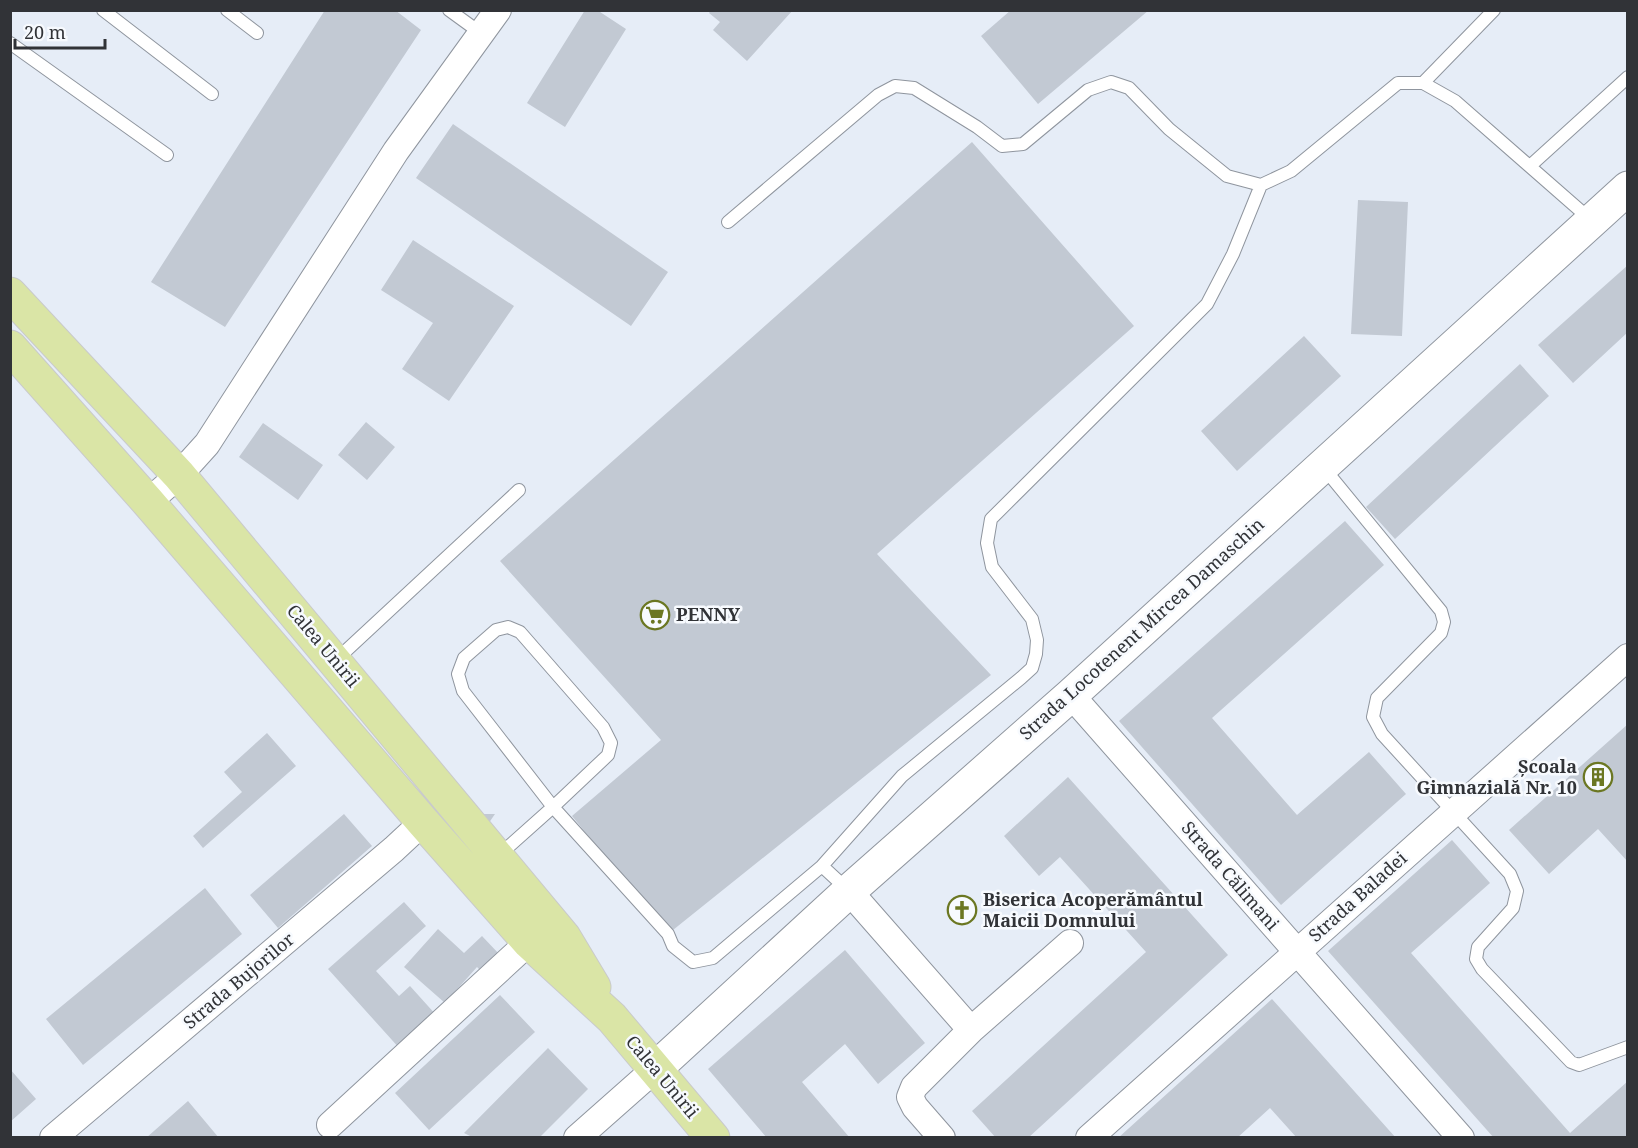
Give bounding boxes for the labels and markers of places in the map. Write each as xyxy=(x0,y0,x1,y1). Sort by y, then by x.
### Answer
supermarket icon: PENNY xyxy=(639,599,671,631)
place label: PENNY xyxy=(676,602,741,626)
place label: Școala Gimnazială Nr. 10 xyxy=(1416,754,1577,799)
building icon: Școala Gimnazială Nr. 10 xyxy=(1582,761,1614,793)
place label: Biserica Acoperământul Maicii Domnului xyxy=(983,887,1203,932)
church icon: Biserica Acoperământul Maicii Domnului xyxy=(946,894,978,926)

